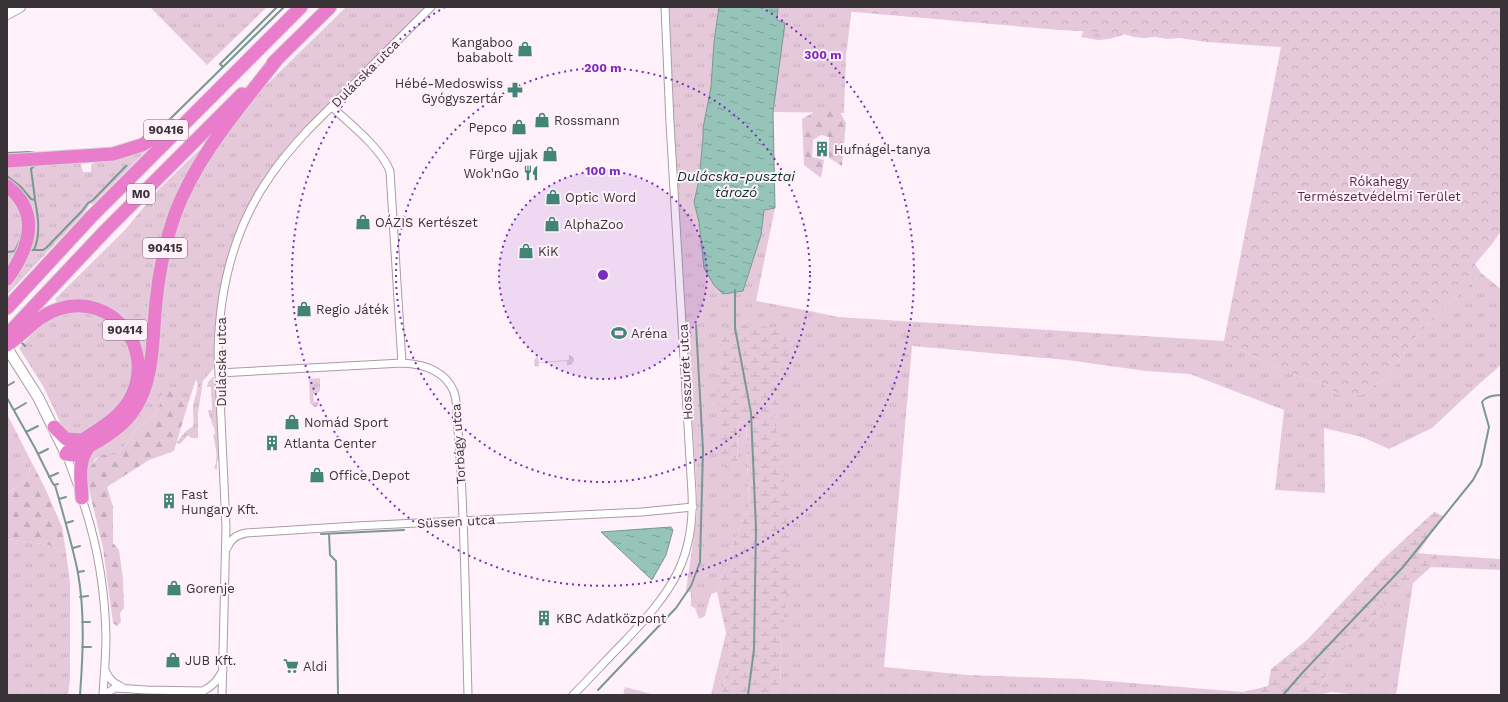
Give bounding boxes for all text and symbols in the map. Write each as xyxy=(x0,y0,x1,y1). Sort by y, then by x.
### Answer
place label: Kangaboo bababolt xyxy=(451,35,514,65)
street label: Dulácska utca xyxy=(328,36,403,110)
shop icon: Kangaboo bababolt xyxy=(516,40,534,58)
text: 300 m xyxy=(804,48,842,62)
text: 200 m xyxy=(584,61,622,75)
place label: Hébé-Medoswiss Gyógyszertár xyxy=(395,76,503,106)
pharmacy icon: Hébé-Medoswiss Gyógyszertár xyxy=(506,81,524,99)
shop icon: Rossmann xyxy=(533,111,551,129)
place label: Rossmann xyxy=(554,113,620,128)
shop icon: Pepco xyxy=(510,118,528,136)
road number: 90416 xyxy=(144,120,188,140)
place label: Pepco xyxy=(468,120,507,135)
building icon: Hufnágel-tanya xyxy=(813,140,831,158)
place label: Hufnágel-tanya xyxy=(834,142,931,157)
shop icon: Fürge ujjak xyxy=(541,145,559,163)
place label: Fürge ujjak xyxy=(469,147,539,162)
restaurant icon: Wok'nGo xyxy=(522,164,540,182)
text: 100 m xyxy=(585,164,621,178)
place label: Wok'nGo xyxy=(464,166,519,181)
water label: Dulácska-pusztai tározó xyxy=(677,168,795,200)
park label: Rókahegy Természetvédelmi Terület xyxy=(1297,174,1461,204)
road number: M0 xyxy=(127,184,155,204)
shop icon: Optic Word xyxy=(544,188,562,206)
place label: Optic Word xyxy=(565,190,636,205)
shop icon: OÁZIS Kertészet xyxy=(354,213,372,231)
place label: OÁZIS Kertészet xyxy=(375,214,478,230)
shop icon: AlphaZoo xyxy=(543,215,561,233)
place label: AlphaZoo xyxy=(564,217,624,232)
road number: 90415 xyxy=(143,238,187,258)
shop icon: KiK xyxy=(517,242,535,260)
place label: KiK xyxy=(538,244,559,259)
centre of rings xyxy=(596,268,610,282)
shop icon: Regio Játék xyxy=(295,300,313,318)
place label: Regio Játék xyxy=(316,302,389,317)
street label: Dulácska utca xyxy=(214,317,229,407)
road number: 90414 xyxy=(103,320,147,340)
street label: Hosszúrét utca xyxy=(675,323,696,420)
sports icon: Aréna xyxy=(610,324,628,342)
place label: Aréna xyxy=(631,326,668,341)
street label: Torbágy utca xyxy=(448,402,469,485)
shop icon: Nomád Sport xyxy=(283,413,301,431)
place label: Nomád Sport xyxy=(304,415,389,430)
building icon: Atlanta Center xyxy=(263,434,281,452)
place label: Atlanta Center xyxy=(284,436,376,451)
shop icon: Office Depot xyxy=(308,466,326,484)
place label: Office Depot xyxy=(329,468,410,483)
place label: Fast Hungary Kft. xyxy=(181,487,259,517)
building icon: Fast Hungary Kft. xyxy=(160,492,178,510)
street label: Süssen utca xyxy=(417,512,496,531)
shop icon: Gorenje xyxy=(165,579,183,597)
place label: Gorenje xyxy=(186,581,235,596)
building icon: KBC Adatközpont xyxy=(535,609,553,627)
place label: KBC Adatközpont xyxy=(556,611,667,626)
shop icon: JUB Kft. xyxy=(164,651,182,669)
place label: JUB Kft. xyxy=(185,653,236,668)
supermarket icon: Aldi xyxy=(282,657,300,675)
place label: Aldi xyxy=(303,659,327,674)

